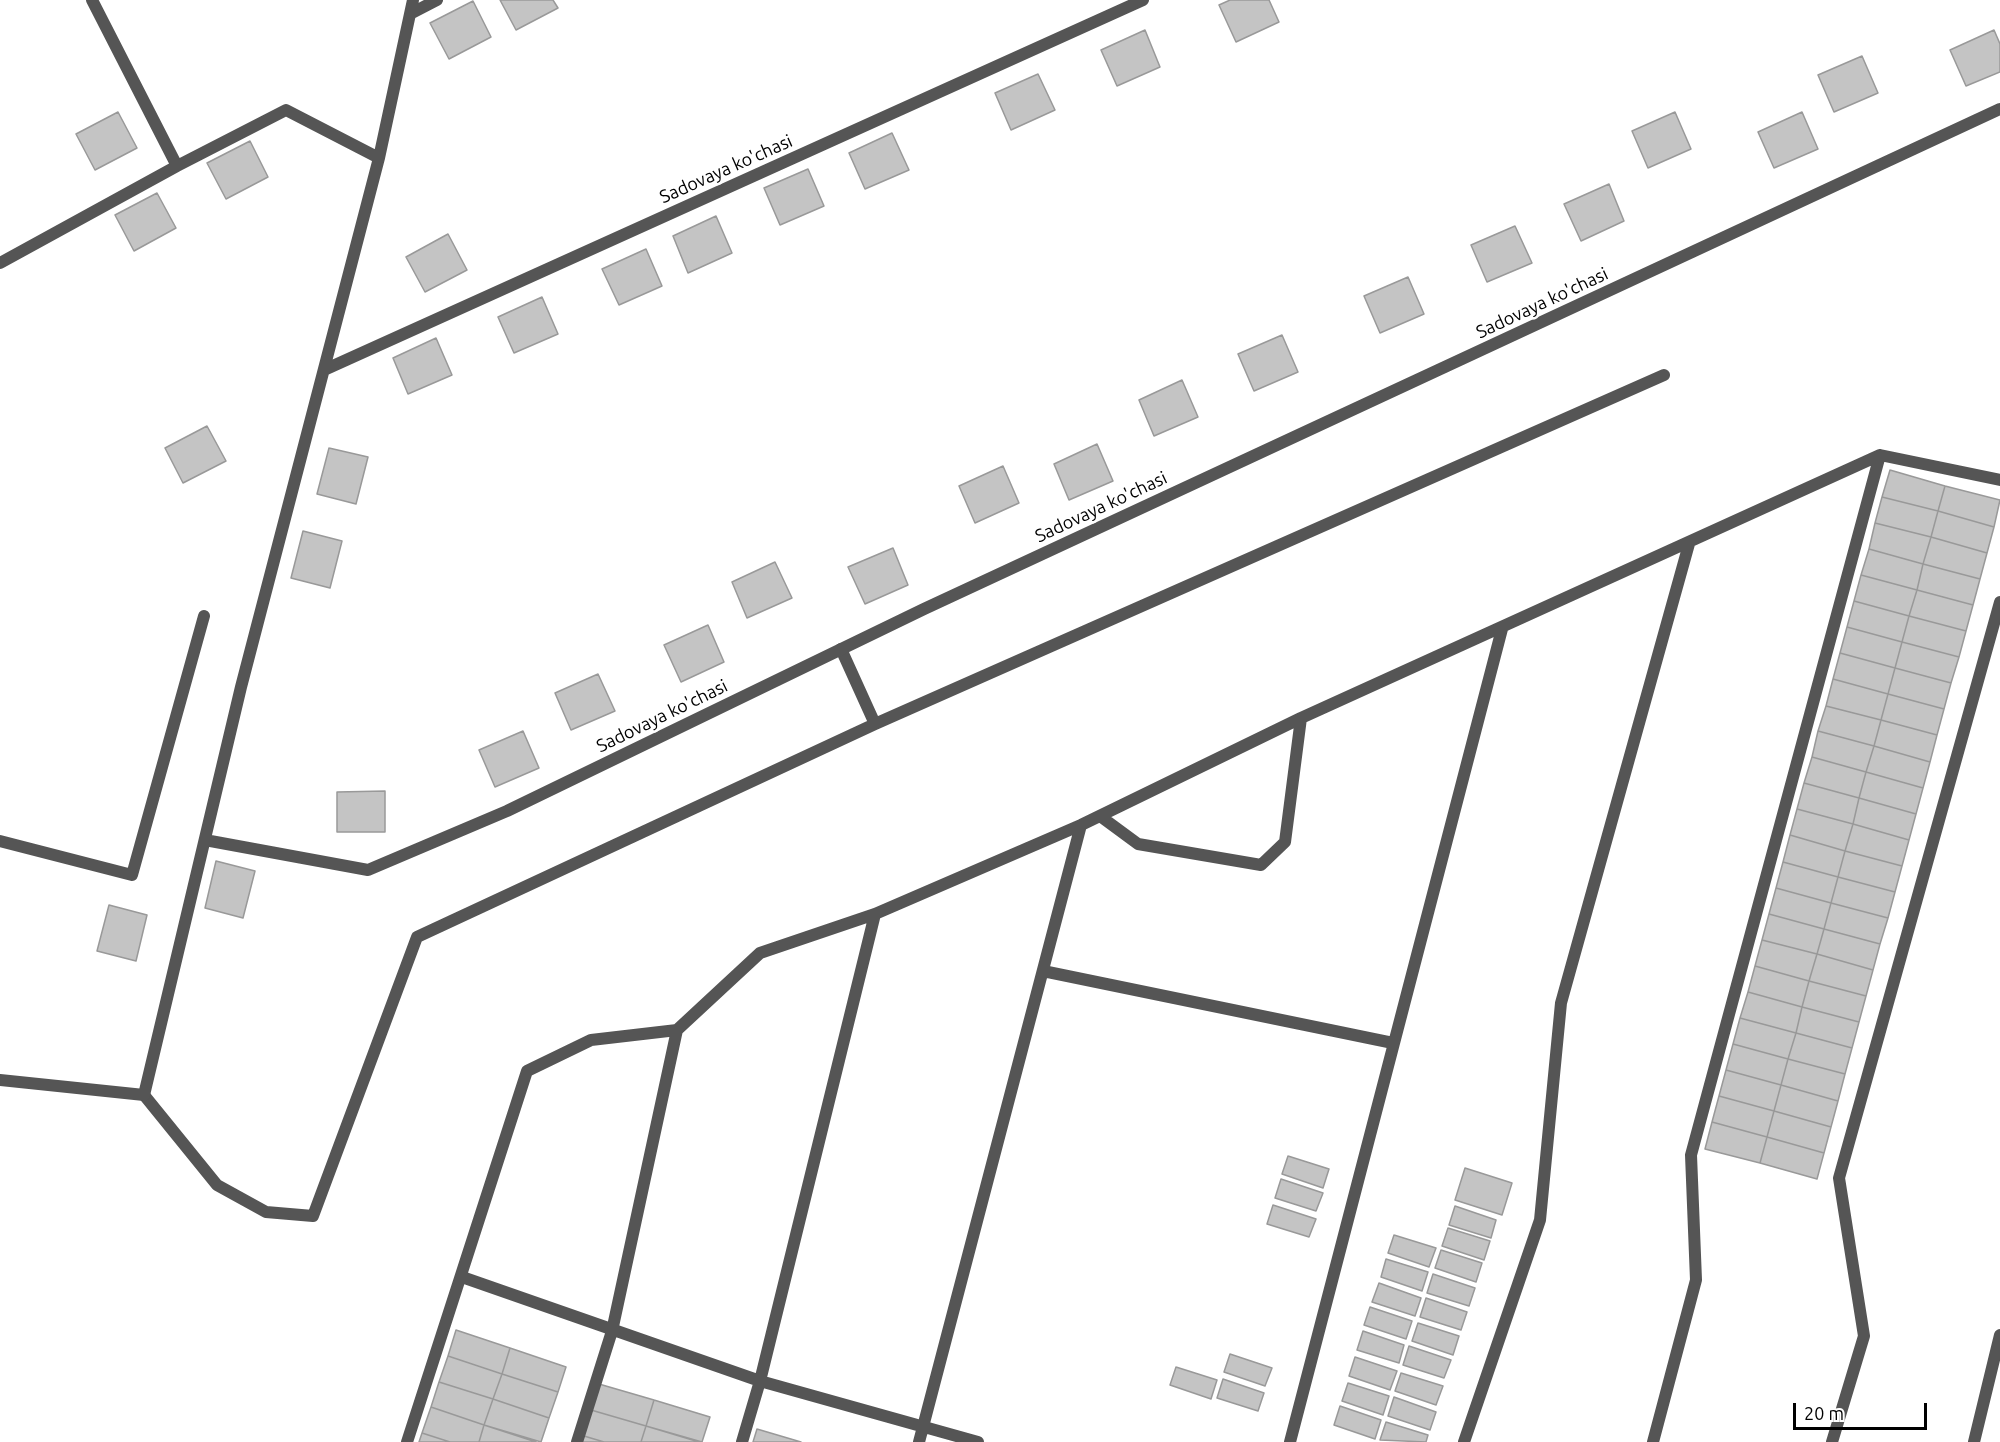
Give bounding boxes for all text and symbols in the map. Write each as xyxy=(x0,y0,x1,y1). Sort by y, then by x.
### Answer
street label: Sadovaya ko'chasi xyxy=(656,130,796,208)
street label: Sadovaya ko'chasi xyxy=(1473,263,1611,343)
street label: Sadovaya ko'chasi xyxy=(1032,467,1170,547)
street label: Sadovaya ko'chasi xyxy=(593,675,731,757)
scale bar xyxy=(1796,1391,1930,1429)
text: 20 m xyxy=(1804,1403,1844,1423)

